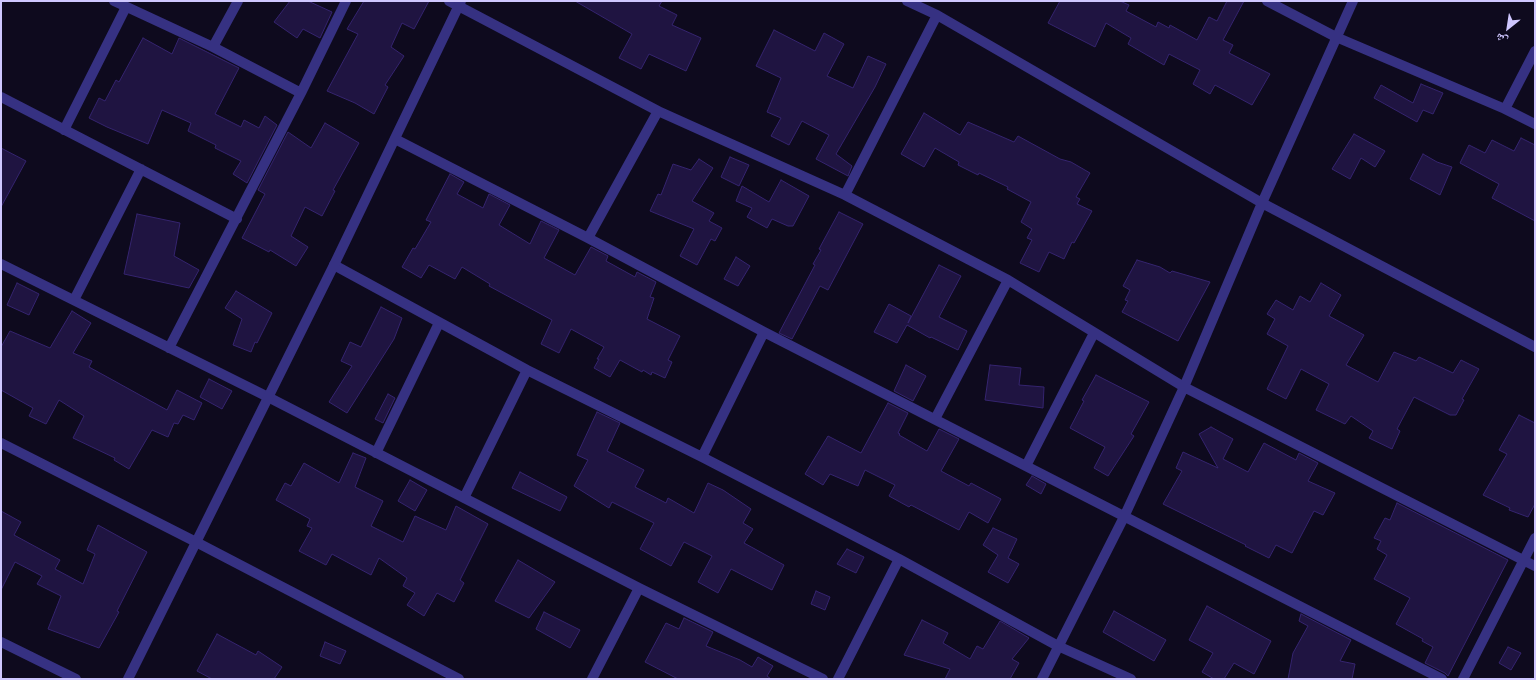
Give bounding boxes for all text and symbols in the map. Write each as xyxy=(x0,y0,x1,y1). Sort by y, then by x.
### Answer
north arrow xyxy=(1488,8,1528,48)
text: ش xyxy=(1493,30,1510,47)

